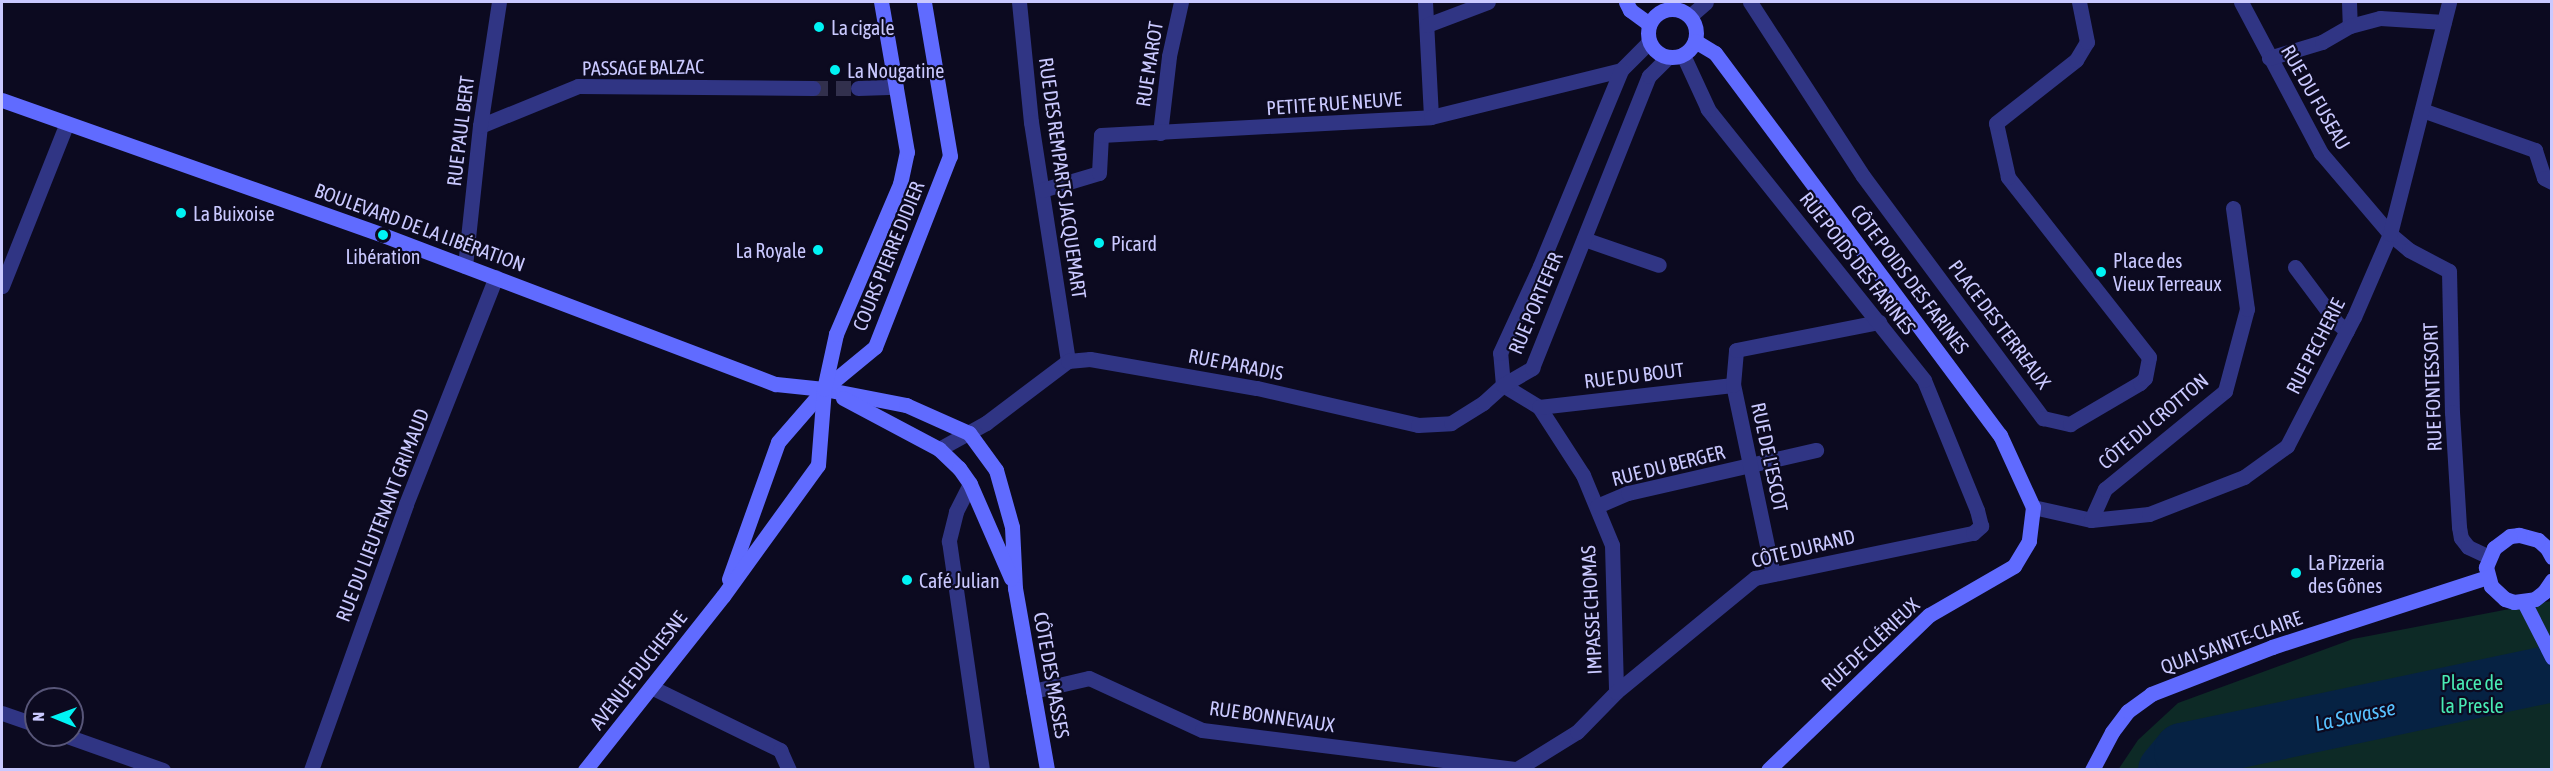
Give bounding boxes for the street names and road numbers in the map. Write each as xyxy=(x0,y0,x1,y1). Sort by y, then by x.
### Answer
street label: RUE MAROT xyxy=(1130,20,1168,108)
street label: RUE DU FUSEAU xyxy=(2276,40,2356,154)
street label: PASSAGE BALZAC xyxy=(582,54,704,80)
street label: RUE DES REMPARTS JACQUEMART xyxy=(1034,56,1092,300)
street label: RUE PAUL BERT xyxy=(441,74,479,188)
street label: PETITE RUE NEUVE xyxy=(1265,86,1403,120)
street label: BOULEVARD DE LA LIBÉRATION xyxy=(311,178,529,276)
street label: COURS PIERRE DIDIER xyxy=(847,178,929,334)
street label: RUE POIDS DES FARINES xyxy=(1795,187,1921,339)
street label: CÔTE POIDS DES FARINES xyxy=(1846,200,1974,358)
street label: RUE PORTEFER xyxy=(1503,248,1567,358)
street label: PLACE DES TERREAUX xyxy=(1944,255,2056,393)
street label: RUE PECHERIE xyxy=(2281,294,2349,398)
street label: RUE FONTESSORT xyxy=(2418,322,2446,452)
street label: RUE PARADIS xyxy=(1186,343,1286,385)
street label: RUE DU BOUT xyxy=(1583,357,1685,393)
street label: CÔTE DU CROTTON xyxy=(2093,368,2213,474)
street label: RUE DE L'ESCOT xyxy=(1747,400,1793,514)
street label: RUE DU LIEUTENANT GRIMAUD xyxy=(330,405,434,625)
street label: RUE DU BERGER xyxy=(1609,439,1727,491)
street label: CÔTE DURAND xyxy=(1749,524,1857,572)
street label: IMPASSE CHOMAS xyxy=(1576,545,1606,675)
street label: RUE DE CLÉRIEUX xyxy=(1816,593,1924,695)
street label: QUAI SAINTE-CLAIRE xyxy=(2157,605,2305,679)
street label: AVENUE DUCHESNE xyxy=(584,606,692,734)
street label: CÔTE DES MASSES xyxy=(1029,610,1075,740)
street label: RUE BONNEVAUX xyxy=(1208,695,1336,737)

